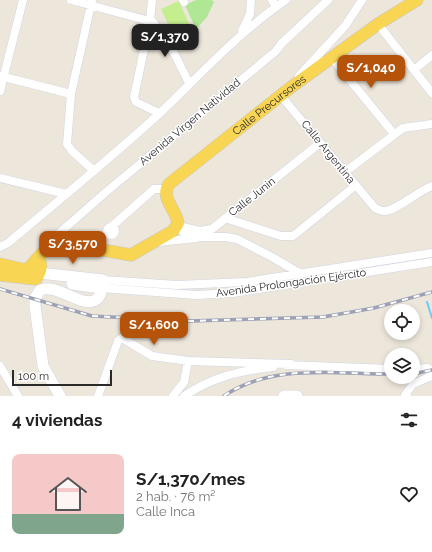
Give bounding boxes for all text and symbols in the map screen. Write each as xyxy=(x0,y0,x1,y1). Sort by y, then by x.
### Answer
pin: S/1,370 xyxy=(128,24,202,58)
text: S/1,370 xyxy=(141,29,189,44)
pin: S/1,040 xyxy=(334,55,408,89)
text: S/1,040 xyxy=(346,60,396,75)
street label: Calle Precursores xyxy=(230,72,308,138)
street label: Avenida Virgen Natividad xyxy=(137,76,243,168)
street label: Calle Argentina xyxy=(298,118,358,186)
street label: Calle Junin xyxy=(226,175,278,219)
pin: S/3,570 xyxy=(36,231,110,265)
text: S/3,570 xyxy=(48,236,98,251)
street label: Avenida Prolongación Ejército xyxy=(215,266,367,300)
map controls xyxy=(384,304,420,384)
button: locate xyxy=(384,304,420,340)
pin: S/1,600 xyxy=(117,312,191,346)
text: S/1,600 xyxy=(129,317,179,332)
button: layers xyxy=(384,348,420,384)
scale bar xyxy=(12,368,112,387)
text: 100 m xyxy=(18,370,49,383)
icon: filters xyxy=(398,409,420,431)
text: 4 viviendas xyxy=(12,410,102,430)
text: S/1,370/mes xyxy=(136,469,245,489)
icon: home xyxy=(44,470,92,518)
icon: heart xyxy=(398,483,420,505)
text: 2 hab. · 76 m² xyxy=(136,489,215,504)
text: Calle Inca xyxy=(136,504,195,519)

